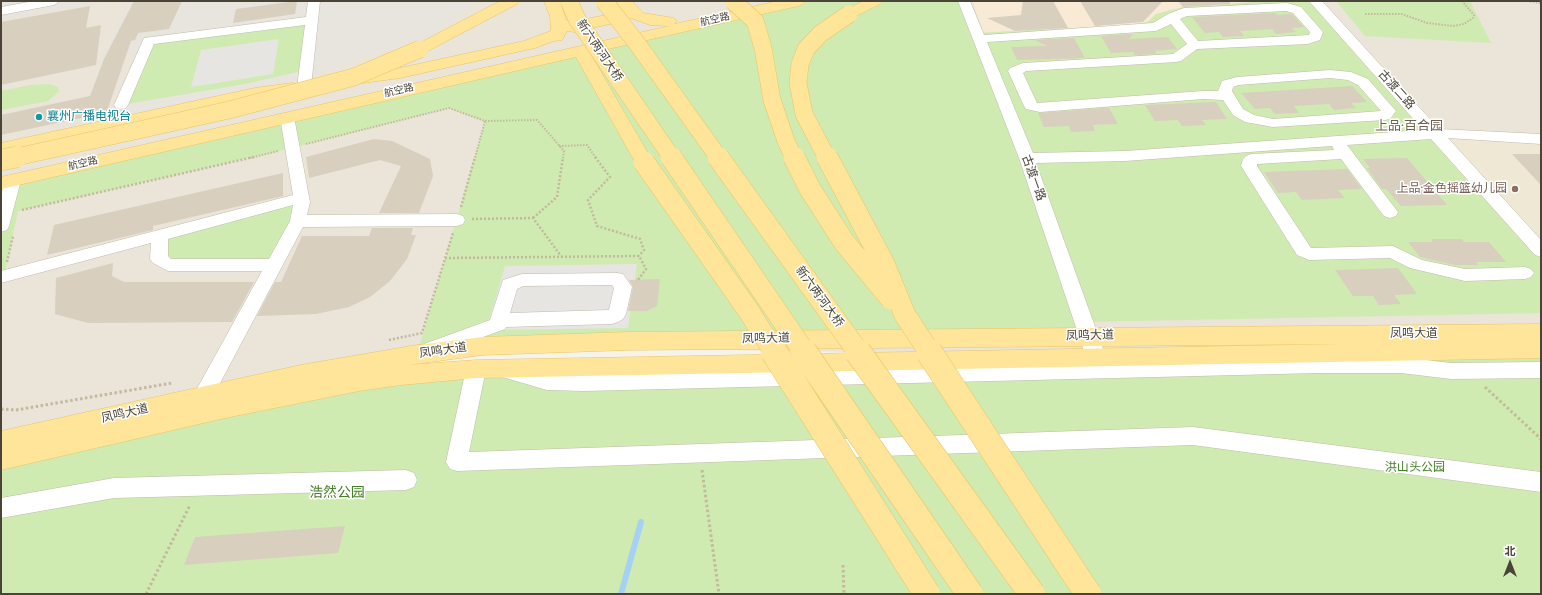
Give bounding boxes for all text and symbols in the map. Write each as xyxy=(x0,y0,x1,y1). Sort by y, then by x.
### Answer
street label: 航空路 xyxy=(699,11,731,29)
street label: 新六两河大桥 xyxy=(573,17,625,85)
street label: 古渡二路 xyxy=(1375,67,1417,113)
street label: 航空路 xyxy=(383,82,415,100)
place label: 襄州广播电视台 xyxy=(47,110,131,124)
marker: 襄州广播电视台 xyxy=(34,112,44,122)
district label: 上品·百合园 xyxy=(1375,119,1443,135)
street label: 古渡一路 xyxy=(1018,153,1048,203)
street label: 航空路 xyxy=(67,155,99,173)
place label: 上品·金色摇篮幼儿园 xyxy=(1396,182,1507,196)
marker: 上品·金色摇篮幼儿园 xyxy=(1510,184,1520,194)
street label: 新六两河大桥 xyxy=(792,264,846,330)
street label: 凤鸣大道 xyxy=(1390,327,1438,341)
street label: 凤鸣大道 xyxy=(1066,328,1114,344)
street label: 凤鸣大道 xyxy=(742,331,790,347)
street label: 凤鸣大道 xyxy=(418,341,468,361)
street label: 凤鸣大道 xyxy=(100,402,150,426)
park label: 洪山头公园 xyxy=(1385,461,1445,475)
park label: 浩然公园 xyxy=(309,485,365,501)
north arrow xyxy=(1490,543,1530,583)
text: 北 xyxy=(1505,543,1516,559)

